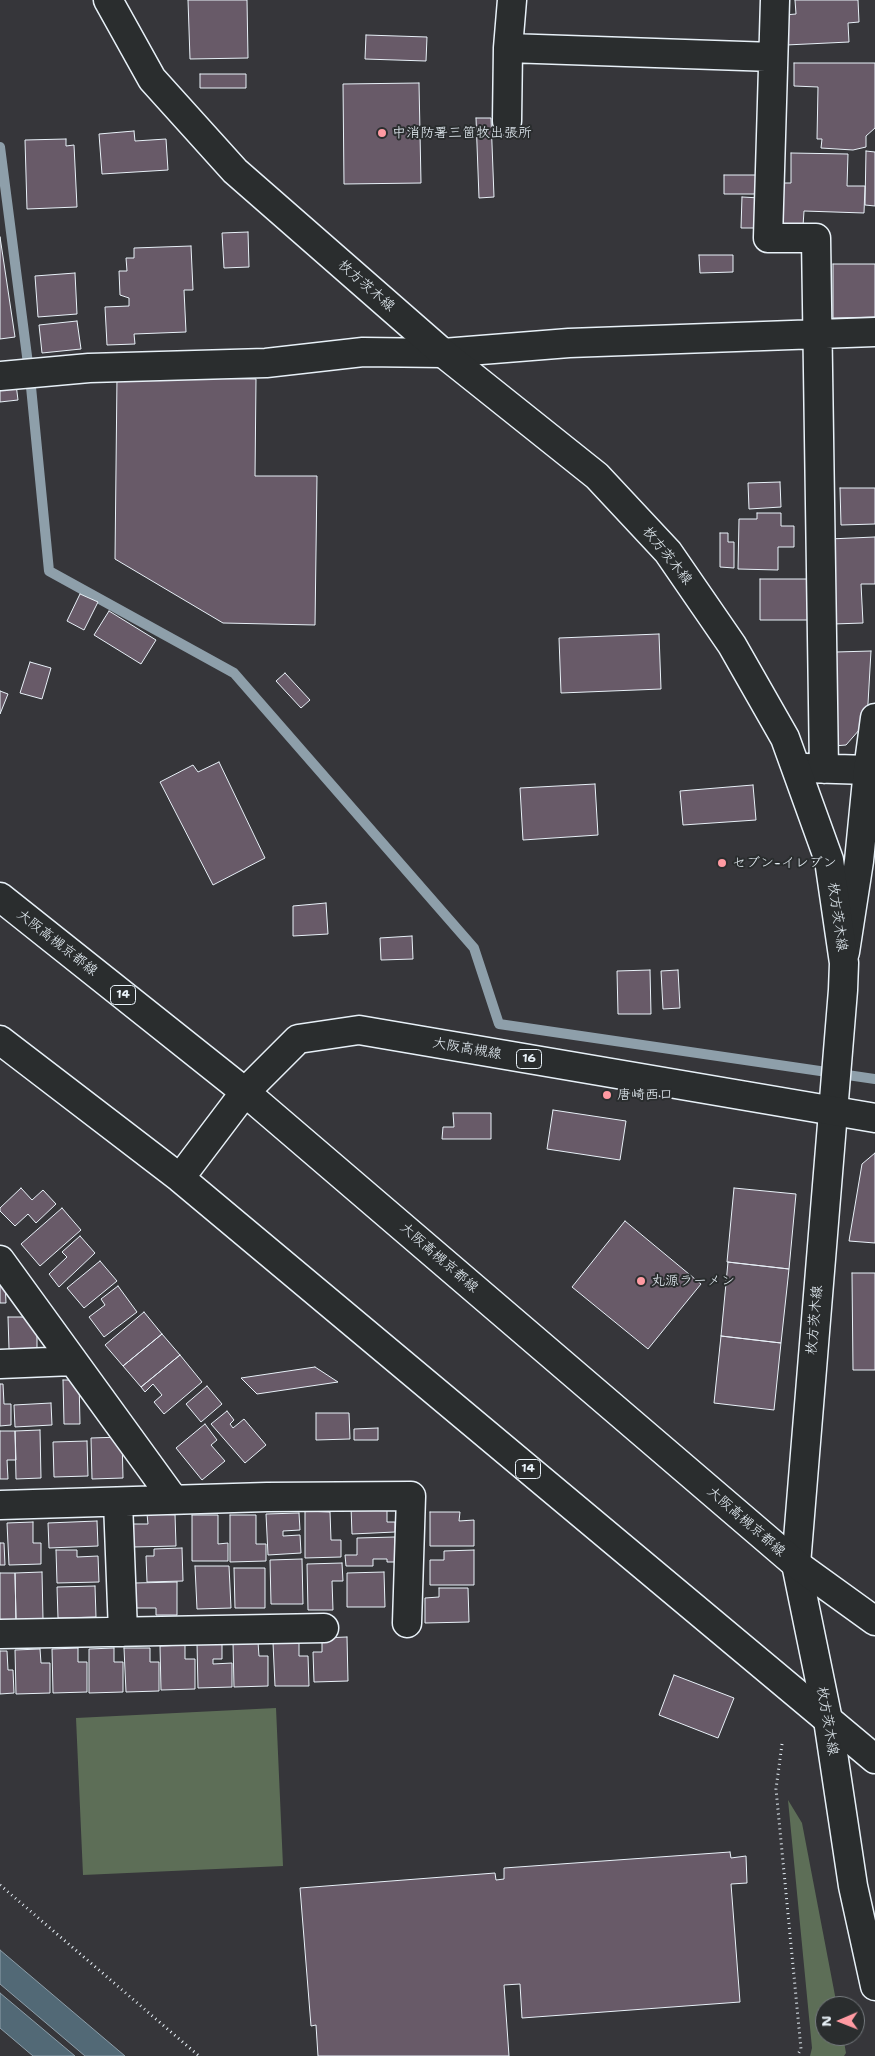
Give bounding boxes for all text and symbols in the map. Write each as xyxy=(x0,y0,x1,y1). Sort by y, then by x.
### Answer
place label: 中消防署三箇牧出張所 xyxy=(392,125,532,141)
marker: 中消防署三箇牧出張所 xyxy=(376,127,388,139)
street label: 枚方茨木線 xyxy=(334,257,398,315)
street label: 枚方茨木線 xyxy=(638,524,696,588)
place label: セブン-イレブン xyxy=(732,855,837,871)
marker: セブン-イレブン xyxy=(716,857,728,869)
street label: 枚方茨木線 xyxy=(824,881,850,953)
street label: 大阪高槻京都線 xyxy=(13,906,101,980)
road number: 14 xyxy=(110,986,136,1004)
street label: 大阪高槻線 xyxy=(431,1035,503,1063)
road number: 16 xyxy=(516,1050,542,1068)
place label: 唐崎西口 xyxy=(617,1087,673,1103)
marker: 唐崎西口 xyxy=(601,1089,613,1101)
street label: 大阪高槻京都線 xyxy=(397,1220,481,1296)
place label: 丸源ラーメン xyxy=(651,1273,735,1289)
marker: 丸源ラーメン xyxy=(635,1275,647,1287)
street label: 枚方茨木線 xyxy=(804,1284,826,1356)
road number: 14 xyxy=(516,1460,540,1478)
street label: 大阪高槻京都線 xyxy=(704,1484,788,1560)
street label: 枚方茨木線 xyxy=(813,1685,841,1757)
north arrow xyxy=(815,1996,865,2046)
text: N xyxy=(817,2016,835,2027)

